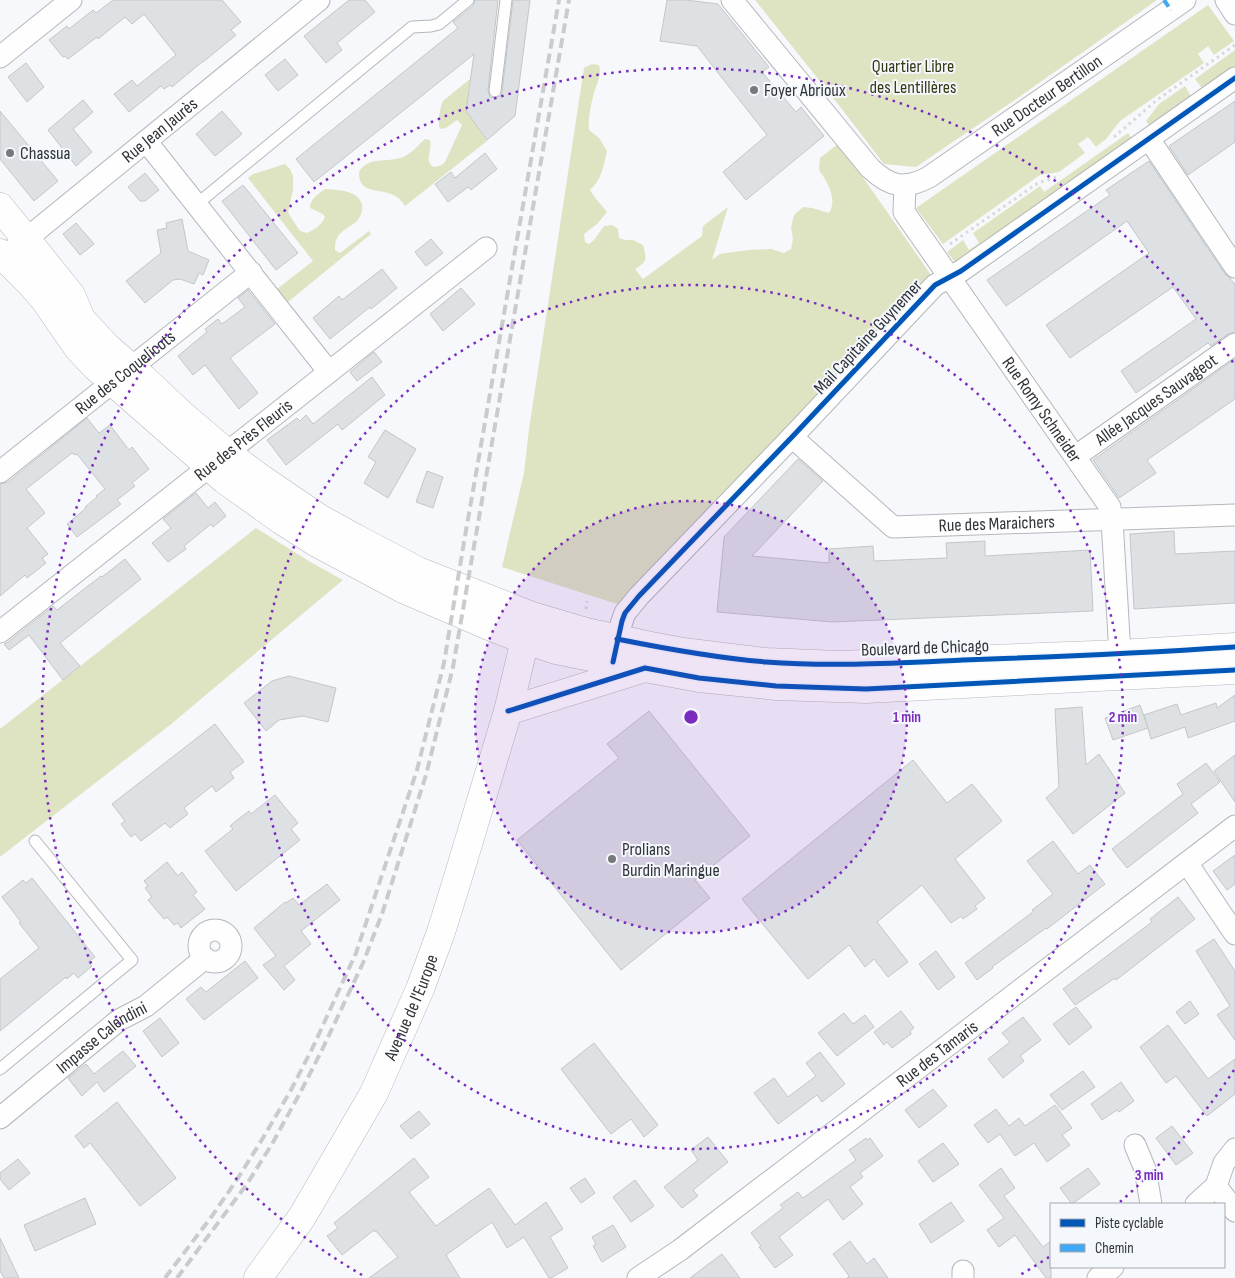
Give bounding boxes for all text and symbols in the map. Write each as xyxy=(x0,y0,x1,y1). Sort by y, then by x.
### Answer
street label: Rue Docteur Bertillon xyxy=(988,50,1106,141)
park label: Quartier Libre des Lentillères xyxy=(870,56,956,98)
place label: Foyer Abrioux xyxy=(764,80,846,101)
marker: Foyer Abrioux xyxy=(748,84,760,96)
street label: Rue Jean Jaurès xyxy=(118,93,202,167)
place label: Chassua xyxy=(20,143,71,164)
marker: Chassua xyxy=(4,147,16,159)
street label: Mail Capitaine Guynemer xyxy=(809,275,927,399)
street label: Rue des Coquelicots xyxy=(71,326,179,419)
street label: Allée Jacques Sauvageot xyxy=(1090,349,1222,450)
street label: Rue Romy Schneider xyxy=(998,353,1086,466)
street label: Rue des Près Fleuris xyxy=(190,395,296,485)
street label: Rue des Maraichers xyxy=(938,511,1055,536)
street label: Boulevard de Chicago xyxy=(861,635,989,661)
centre of rings xyxy=(682,708,700,726)
text: 1 min xyxy=(893,708,921,727)
text: 2 min xyxy=(1109,708,1137,727)
place label: Prolians Burdin Maringue xyxy=(622,839,720,881)
marker: Prolians Burdin Maringue xyxy=(606,853,618,865)
street label: Avenue de l'Europe xyxy=(379,952,442,1064)
street label: Impasse Calendini xyxy=(52,997,150,1078)
street label: Rue des Tamaris xyxy=(892,1016,982,1091)
text: 3 min xyxy=(1135,1166,1163,1185)
legend xyxy=(1050,1203,1225,1268)
text: Piste cyclable xyxy=(1095,1214,1164,1233)
text: Chemin xyxy=(1095,1239,1134,1258)

